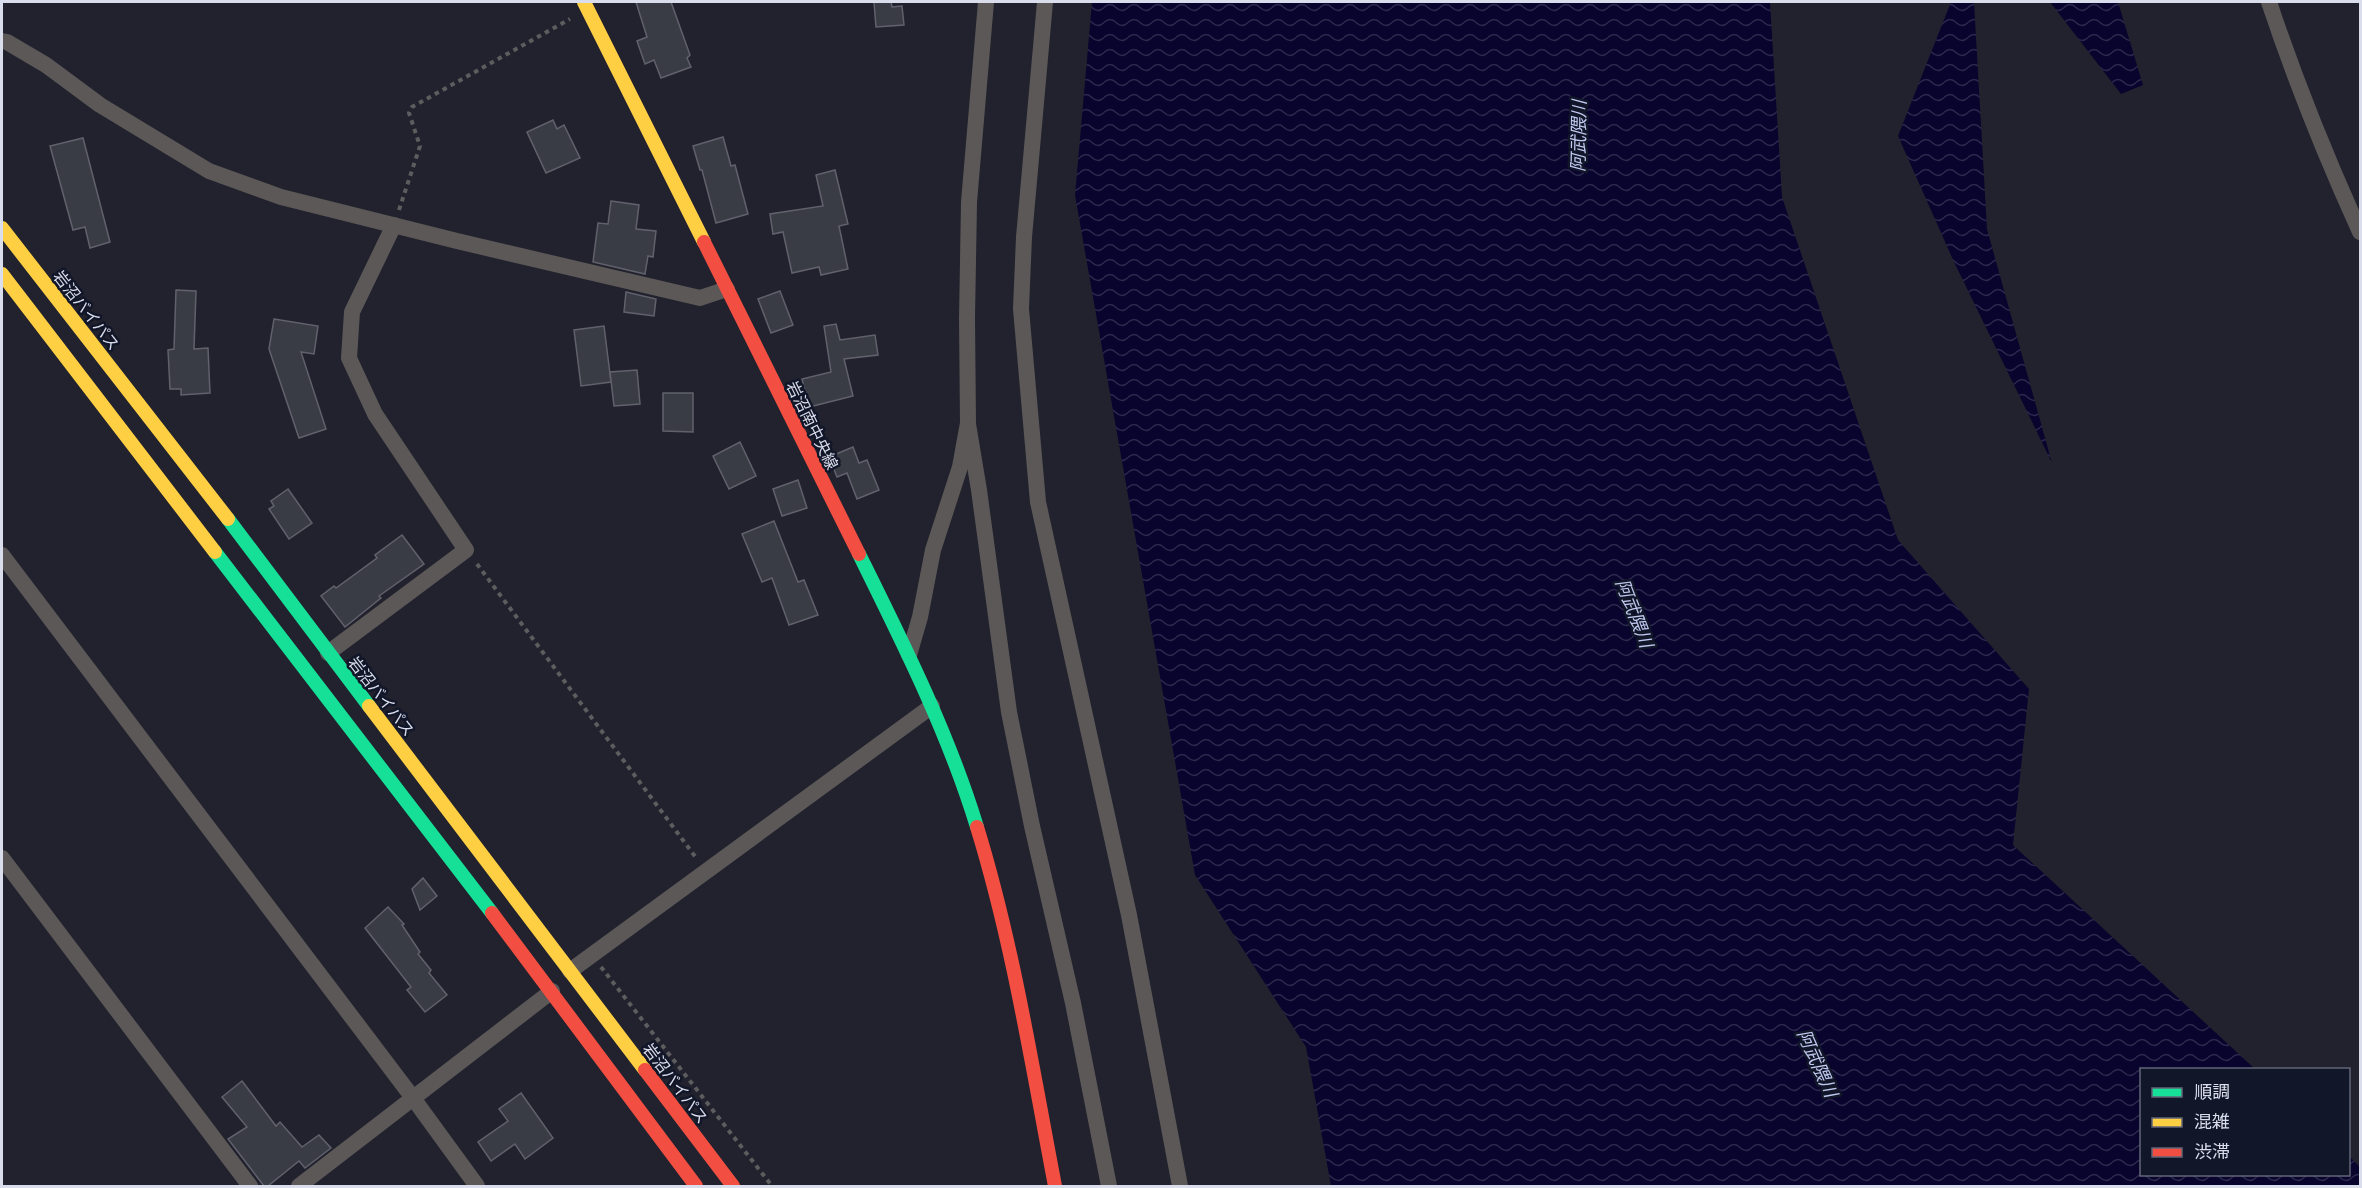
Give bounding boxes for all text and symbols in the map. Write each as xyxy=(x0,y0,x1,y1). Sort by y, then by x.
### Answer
water label: 阿武隈川 xyxy=(1566,98,1590,172)
street label: 岩沼バイパス xyxy=(50,266,124,354)
street label: 岩沼南中央線 xyxy=(783,378,843,472)
water label: 阿武隈川 xyxy=(1612,575,1659,652)
street label: 岩沼バイパス xyxy=(345,652,419,740)
water label: 阿武隈川 xyxy=(1793,1026,1844,1102)
street label: 岩沼バイパス xyxy=(640,1039,712,1127)
legend xyxy=(2140,1068,2350,1176)
text: 順調 xyxy=(2194,1080,2230,1102)
text: 混雑 xyxy=(2194,1110,2230,1132)
text: 渋滞 xyxy=(2194,1140,2230,1162)

